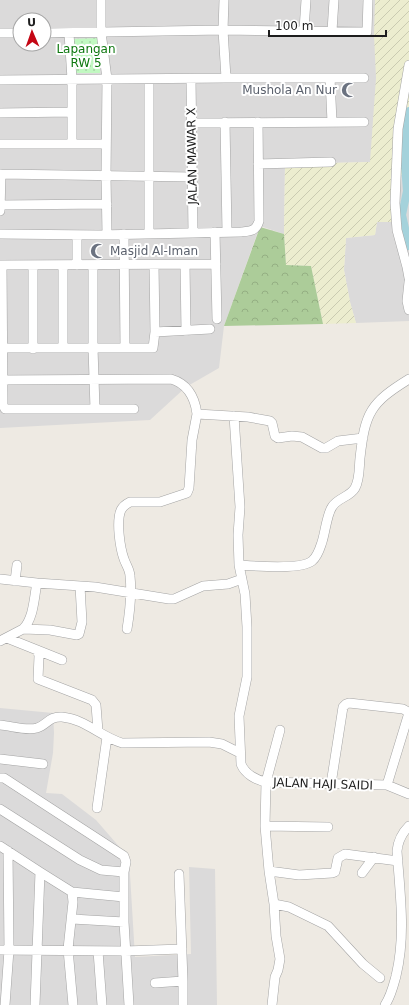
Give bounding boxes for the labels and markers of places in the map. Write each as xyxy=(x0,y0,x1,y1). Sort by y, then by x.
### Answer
mosque icon: Mushola An Nur xyxy=(340,81,358,99)
place label: Mushola An Nur xyxy=(242,83,337,97)
mosque icon: Masjid Al-Iman xyxy=(89,242,107,260)
place label: Masjid Al-Iman xyxy=(110,244,198,258)

